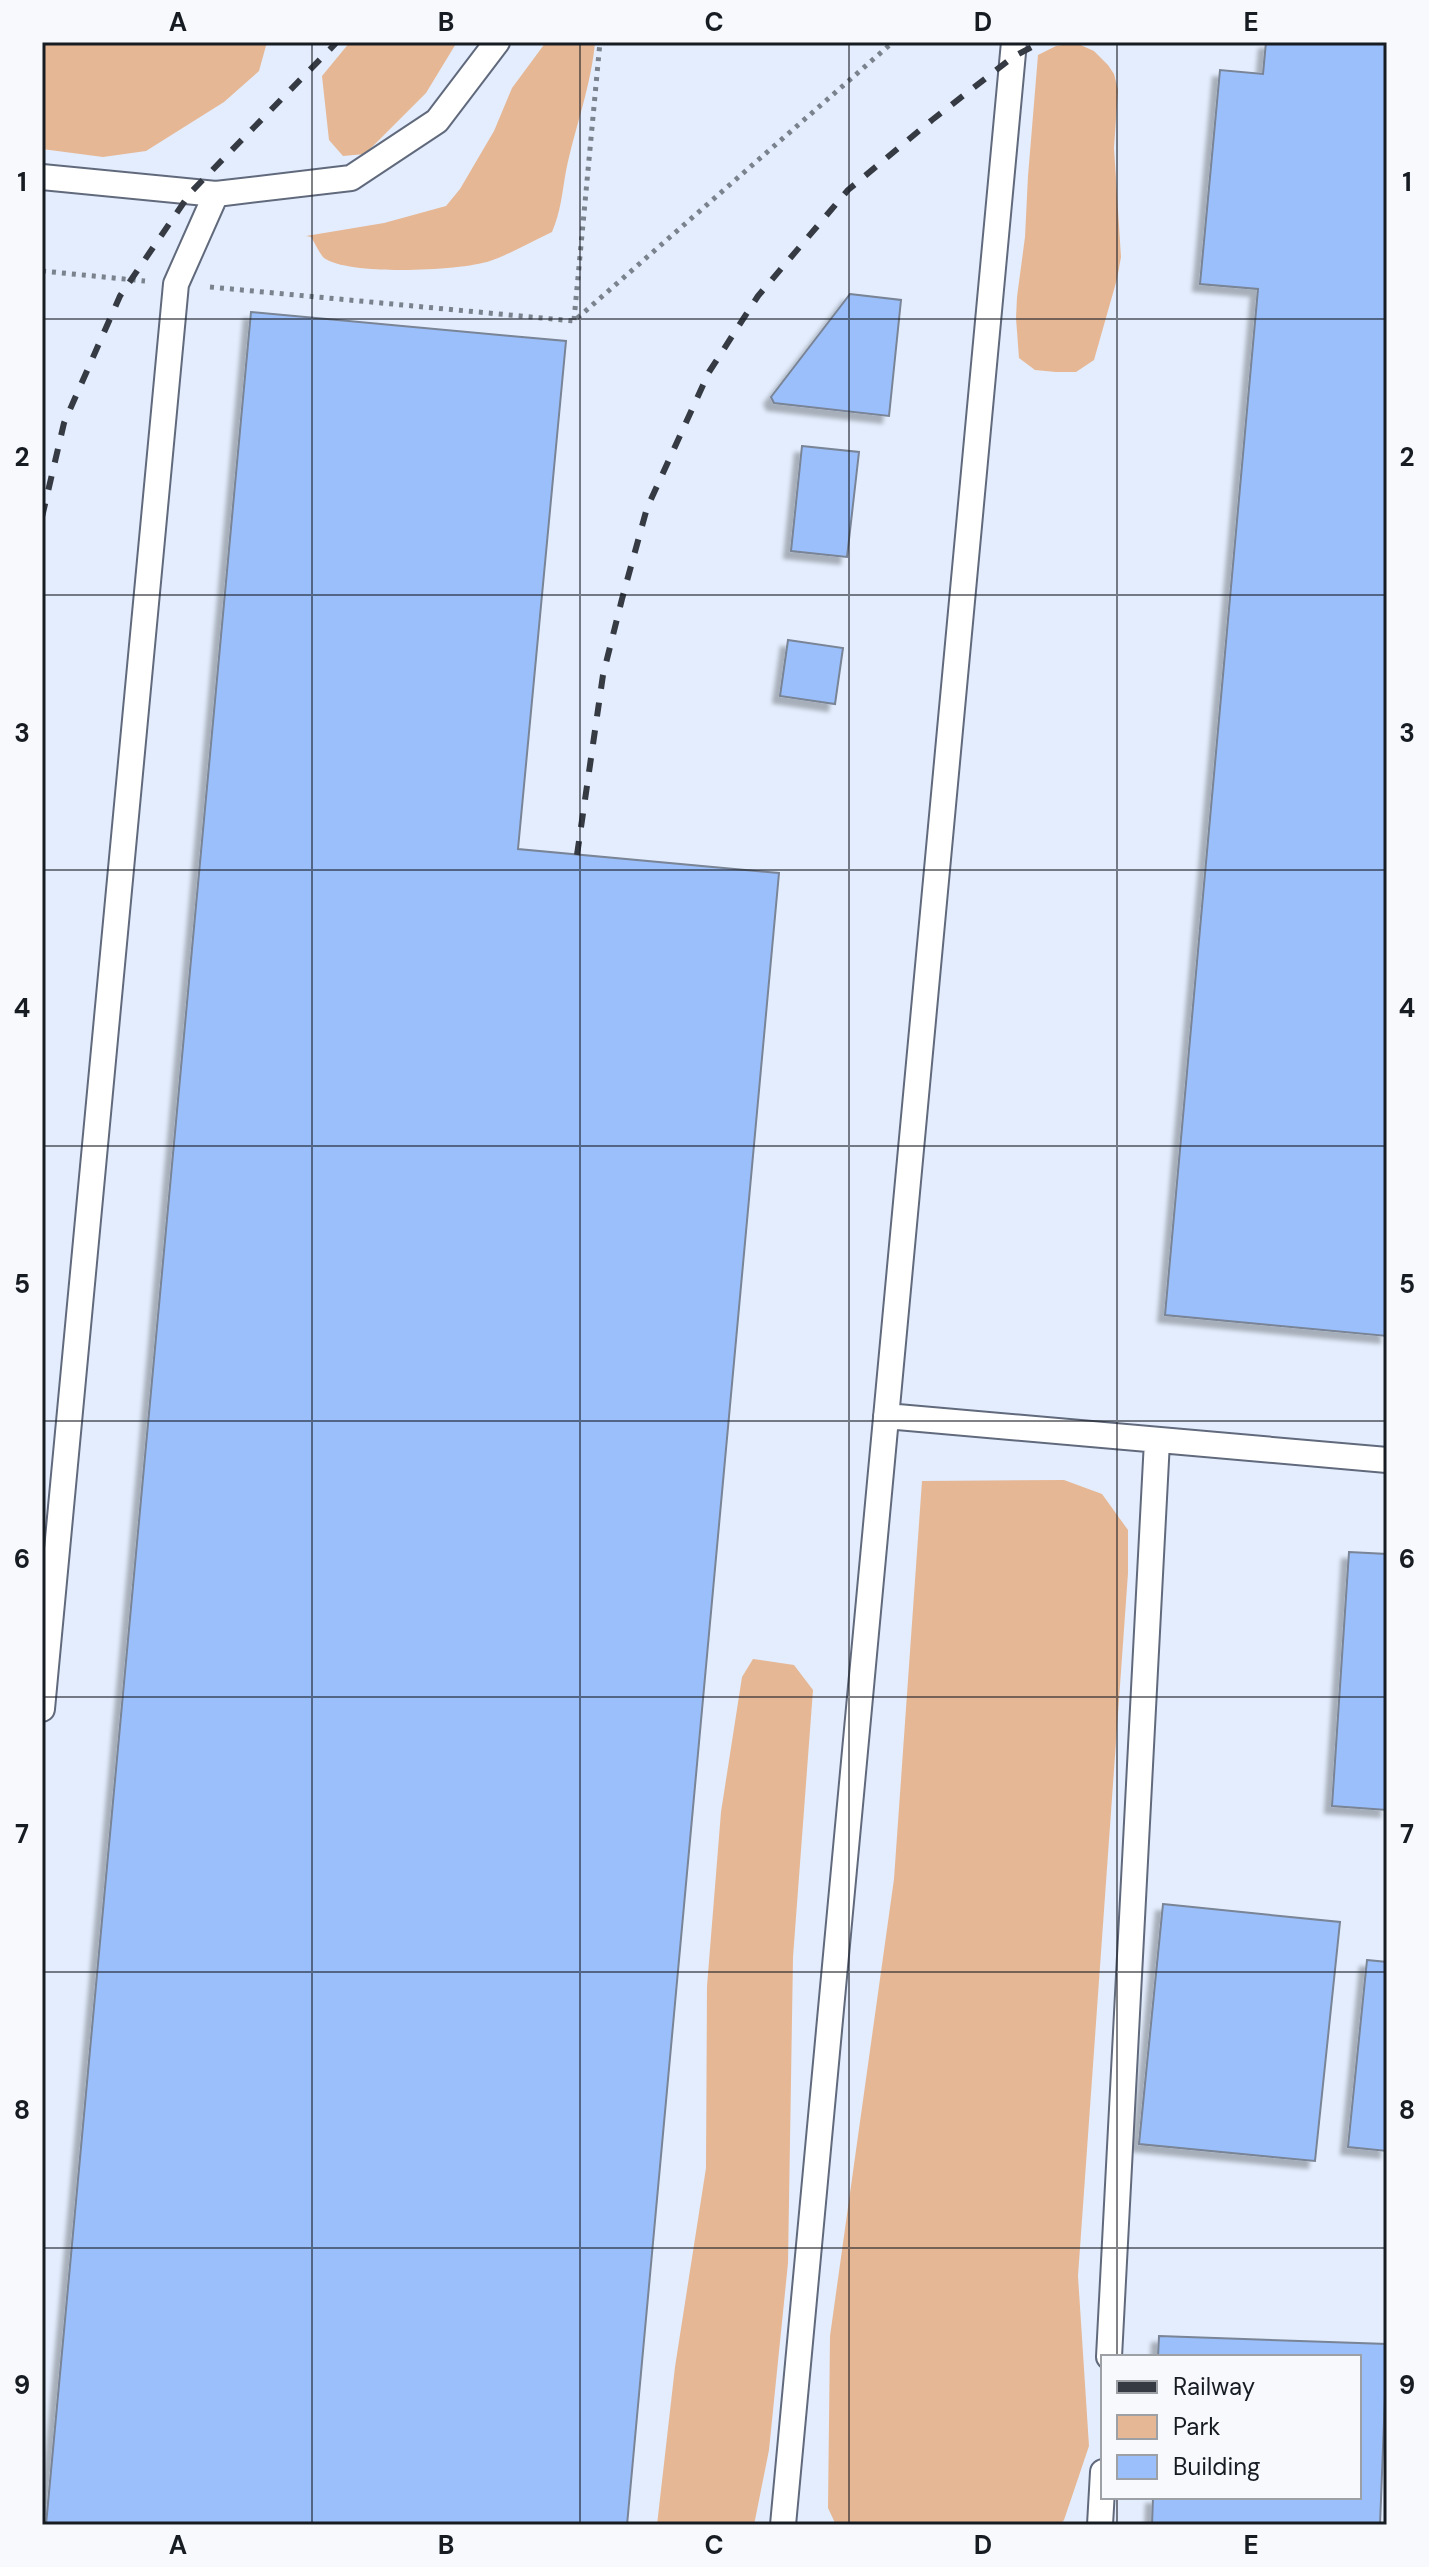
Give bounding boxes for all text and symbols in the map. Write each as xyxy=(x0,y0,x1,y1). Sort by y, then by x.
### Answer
text: A xyxy=(169,5,187,39)
text: B xyxy=(438,5,454,39)
text: C xyxy=(704,5,724,39)
text: D xyxy=(974,5,992,39)
text: E xyxy=(1243,5,1259,39)
text: 1 xyxy=(17,165,27,199)
text: 1 xyxy=(1402,165,1412,199)
text: 2 xyxy=(14,440,30,474)
text: 2 xyxy=(1399,440,1415,474)
text: 3 xyxy=(14,716,30,750)
text: 3 xyxy=(1399,716,1415,750)
text: 4 xyxy=(14,991,30,1025)
text: 4 xyxy=(1399,991,1415,1025)
text: 5 xyxy=(14,1267,30,1301)
text: 5 xyxy=(1399,1267,1415,1301)
text: 6 xyxy=(14,1542,30,1576)
text: 6 xyxy=(1399,1542,1415,1576)
text: 7 xyxy=(15,1817,29,1851)
text: 7 xyxy=(1400,1817,1414,1851)
text: 8 xyxy=(14,2093,30,2127)
text: 8 xyxy=(1399,2093,1415,2127)
legend xyxy=(1101,2355,1361,2499)
text: 9 xyxy=(14,2368,30,2402)
text: 9 xyxy=(1399,2368,1415,2402)
text: Railway xyxy=(1173,2371,1255,2402)
text: Park xyxy=(1173,2411,1220,2442)
text: Building xyxy=(1173,2451,1260,2482)
text: A xyxy=(169,2528,187,2562)
text: B xyxy=(438,2528,454,2562)
text: C xyxy=(704,2528,724,2562)
text: D xyxy=(974,2528,992,2562)
text: E xyxy=(1243,2528,1259,2562)

